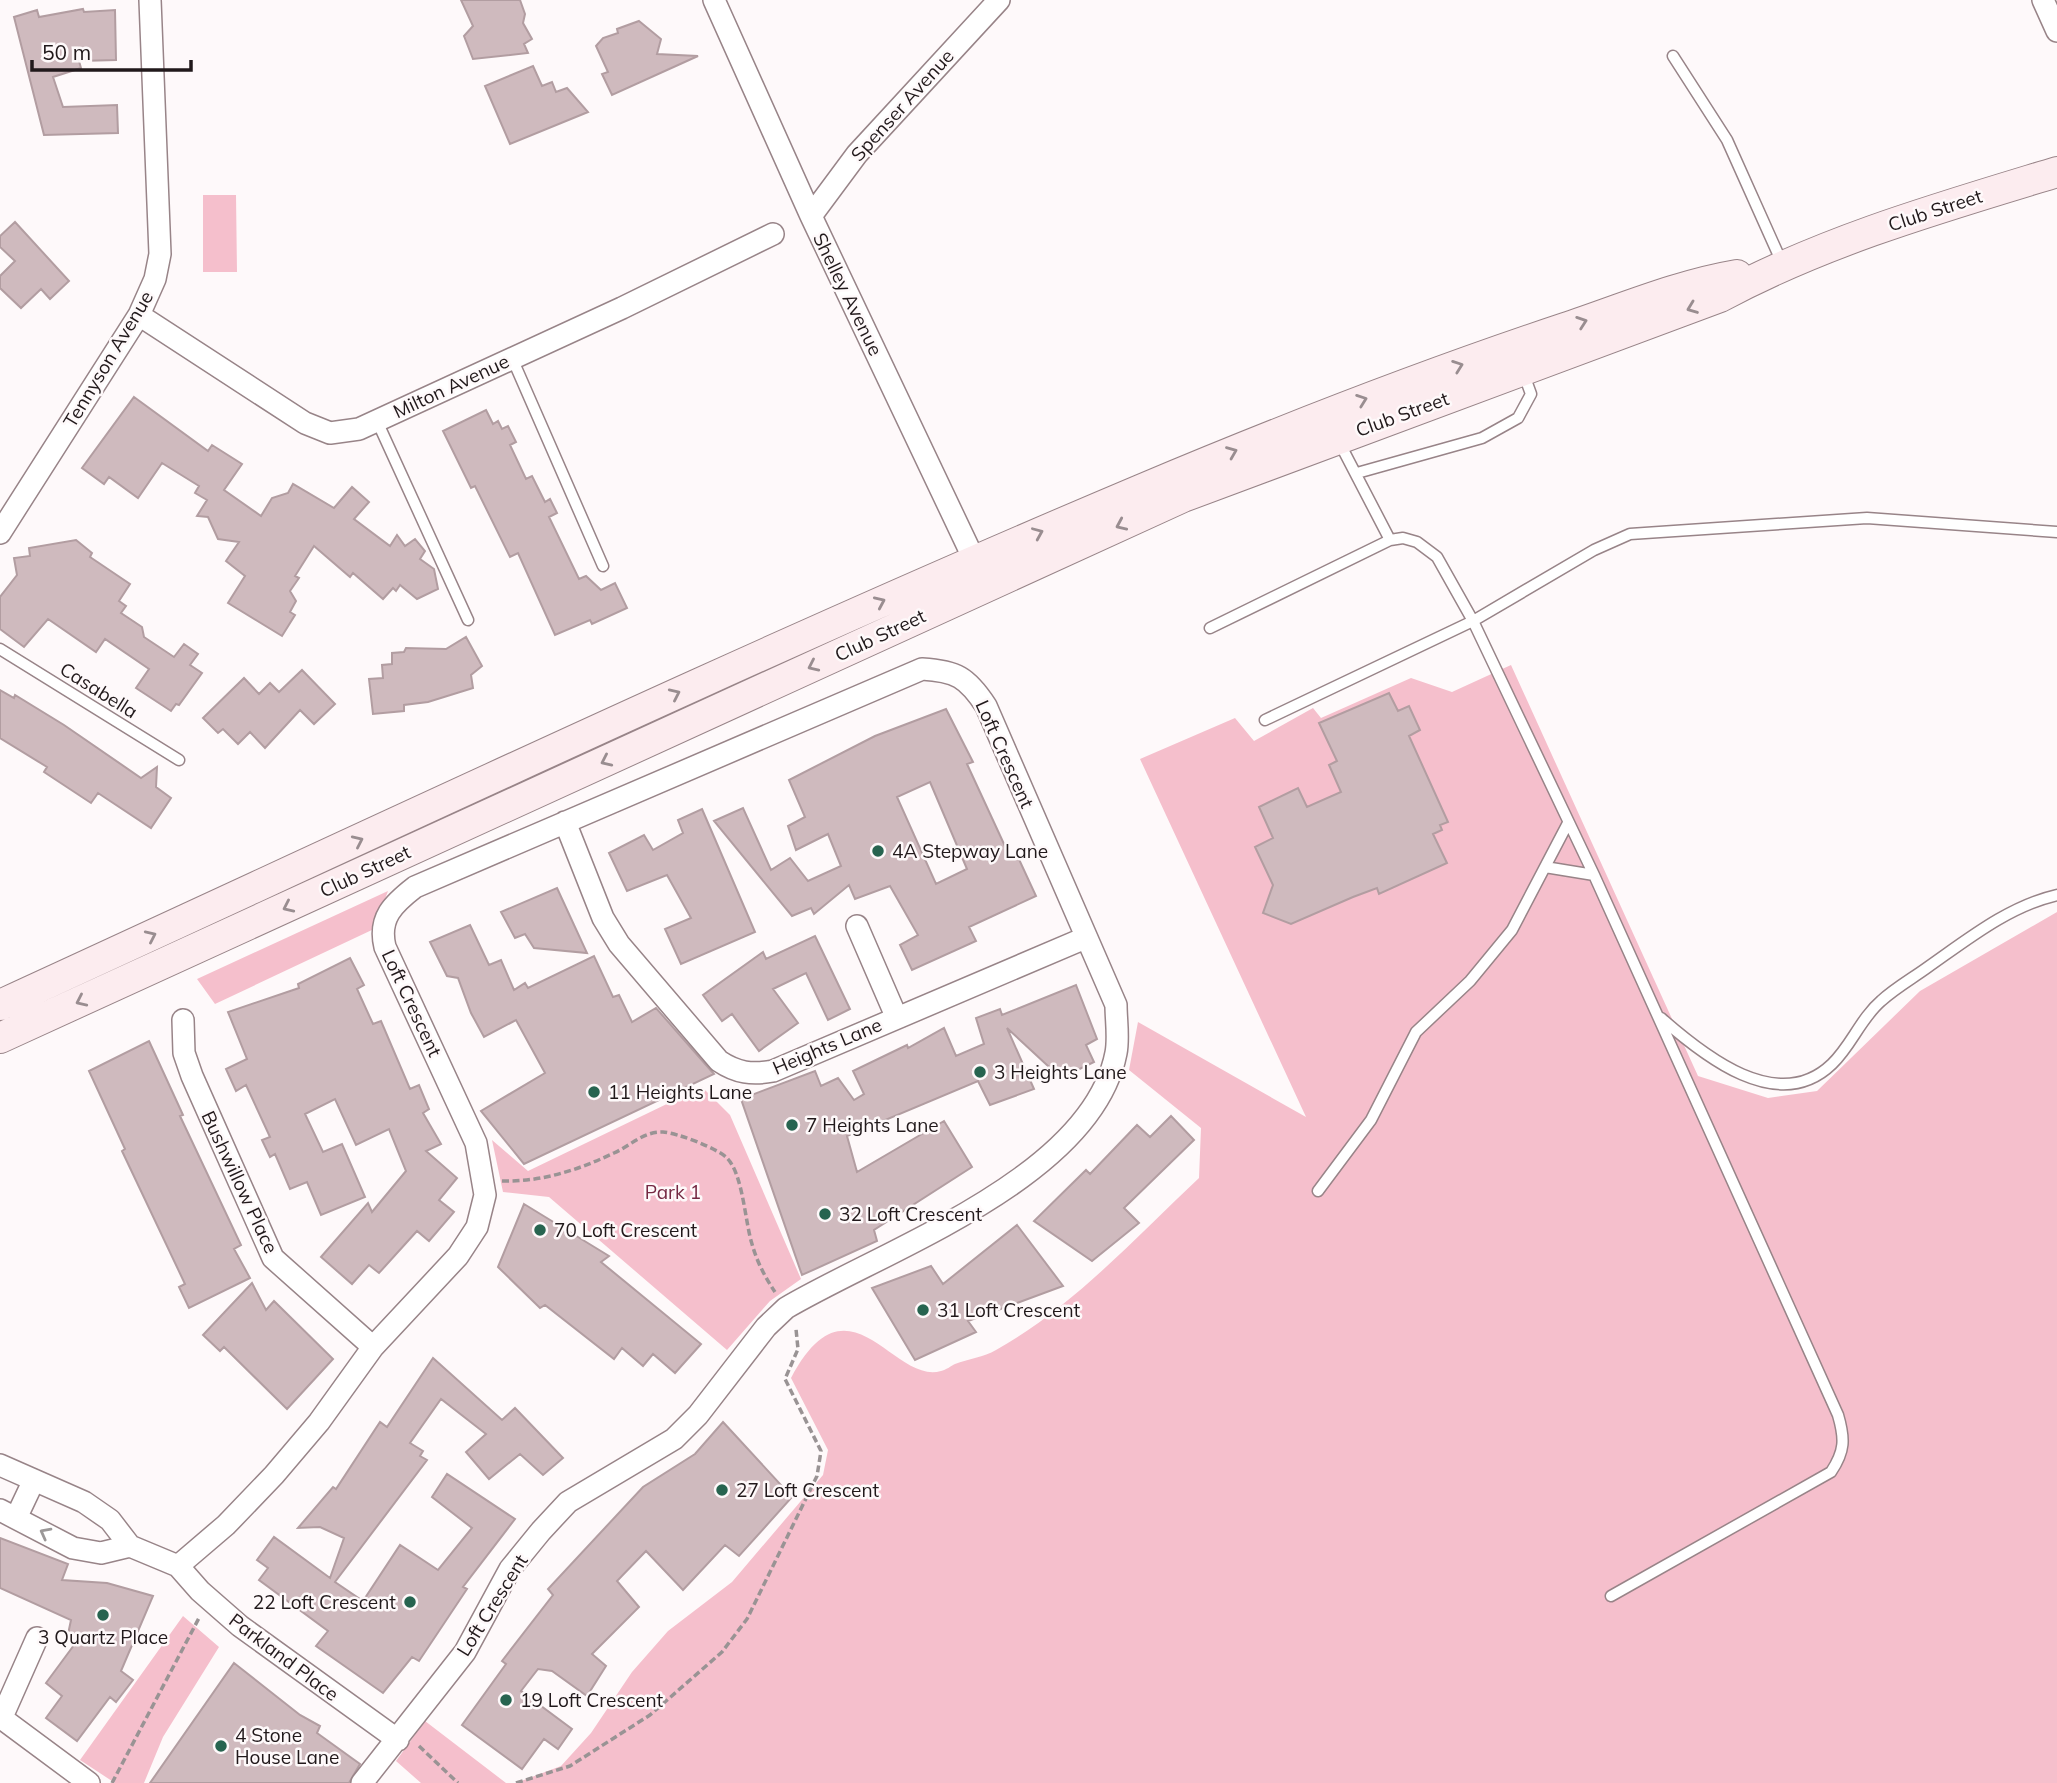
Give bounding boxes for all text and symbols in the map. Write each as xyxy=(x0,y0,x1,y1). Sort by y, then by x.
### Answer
scale bar xyxy=(32,28,191,72)
text: 50 m xyxy=(42,39,91,65)
street label: Spenser Avenue xyxy=(845,44,959,166)
street label: Club Street xyxy=(1885,183,1985,236)
street label: Shelley Avenue xyxy=(808,229,888,359)
street label: Tennyson Avenue xyxy=(58,286,158,432)
one-way arrow xyxy=(1686,300,1698,314)
one-way arrow xyxy=(1575,316,1588,330)
street label: Milton Avenue xyxy=(389,349,513,423)
one-way arrow xyxy=(1451,360,1463,374)
street label: Club Street xyxy=(1352,386,1452,442)
one-way arrow xyxy=(1356,394,1368,408)
one-way arrow xyxy=(1226,446,1238,460)
one-way arrow xyxy=(1116,517,1128,531)
one-way arrow xyxy=(1031,527,1043,541)
one-way arrow xyxy=(873,596,885,610)
street label: Club Street xyxy=(831,603,930,666)
street label: Casabella xyxy=(56,657,142,723)
one-way arrow xyxy=(807,658,820,672)
one-way arrow xyxy=(668,688,681,702)
street label: Loft Crescent xyxy=(971,696,1040,812)
one-way arrow xyxy=(601,753,613,767)
one-way arrow xyxy=(350,835,363,849)
street label: Club Street xyxy=(316,839,415,902)
place label: 4A Stepway Lane xyxy=(892,839,1048,863)
marker: 4A Stepway Lane xyxy=(870,843,886,859)
one-way arrow xyxy=(282,898,295,912)
one-way arrow xyxy=(144,930,156,944)
street label: Loft Crescent xyxy=(377,946,447,1061)
one-way arrow xyxy=(76,993,88,1007)
street label: Heights Lane xyxy=(769,1012,885,1080)
place label: 3 Heights Lane xyxy=(994,1060,1127,1084)
marker: 3 Heights Lane xyxy=(972,1064,988,1080)
place label: 11 Heights Lane xyxy=(608,1080,752,1104)
marker: 11 Heights Lane xyxy=(586,1084,602,1100)
street label: Bushwillow Place xyxy=(196,1107,284,1257)
place label: 7 Heights Lane xyxy=(806,1113,939,1137)
marker: 7 Heights Lane xyxy=(784,1117,800,1133)
park label: Park 1 xyxy=(645,1180,701,1204)
place label: 32 Loft Crescent xyxy=(839,1202,983,1226)
marker: 32 Loft Crescent xyxy=(817,1206,833,1222)
place label: 70 Loft Crescent xyxy=(554,1218,698,1242)
marker: 70 Loft Crescent xyxy=(532,1222,548,1238)
place label: 31 Loft Crescent xyxy=(937,1298,1081,1322)
marker: 31 Loft Crescent xyxy=(915,1302,931,1318)
place label: 27 Loft Crescent xyxy=(736,1478,880,1502)
marker: 27 Loft Crescent xyxy=(714,1482,730,1498)
one-way arrow xyxy=(40,1528,52,1541)
street label: Loft Crescent xyxy=(451,1549,533,1660)
place label: 22 Loft Crescent xyxy=(253,1590,396,1614)
marker: 22 Loft Crescent xyxy=(402,1594,418,1610)
marker: 3 Quartz Place xyxy=(95,1607,111,1623)
street label: Parkland Place xyxy=(224,1608,344,1706)
place label: 3 Quartz Place xyxy=(38,1625,168,1649)
place label: 19 Loft Crescent xyxy=(520,1688,664,1712)
marker: 19 Loft Crescent xyxy=(498,1692,514,1708)
place label: 4 Stone House Lane xyxy=(235,1723,339,1769)
marker: 4 Stone House Lane xyxy=(213,1738,229,1754)

